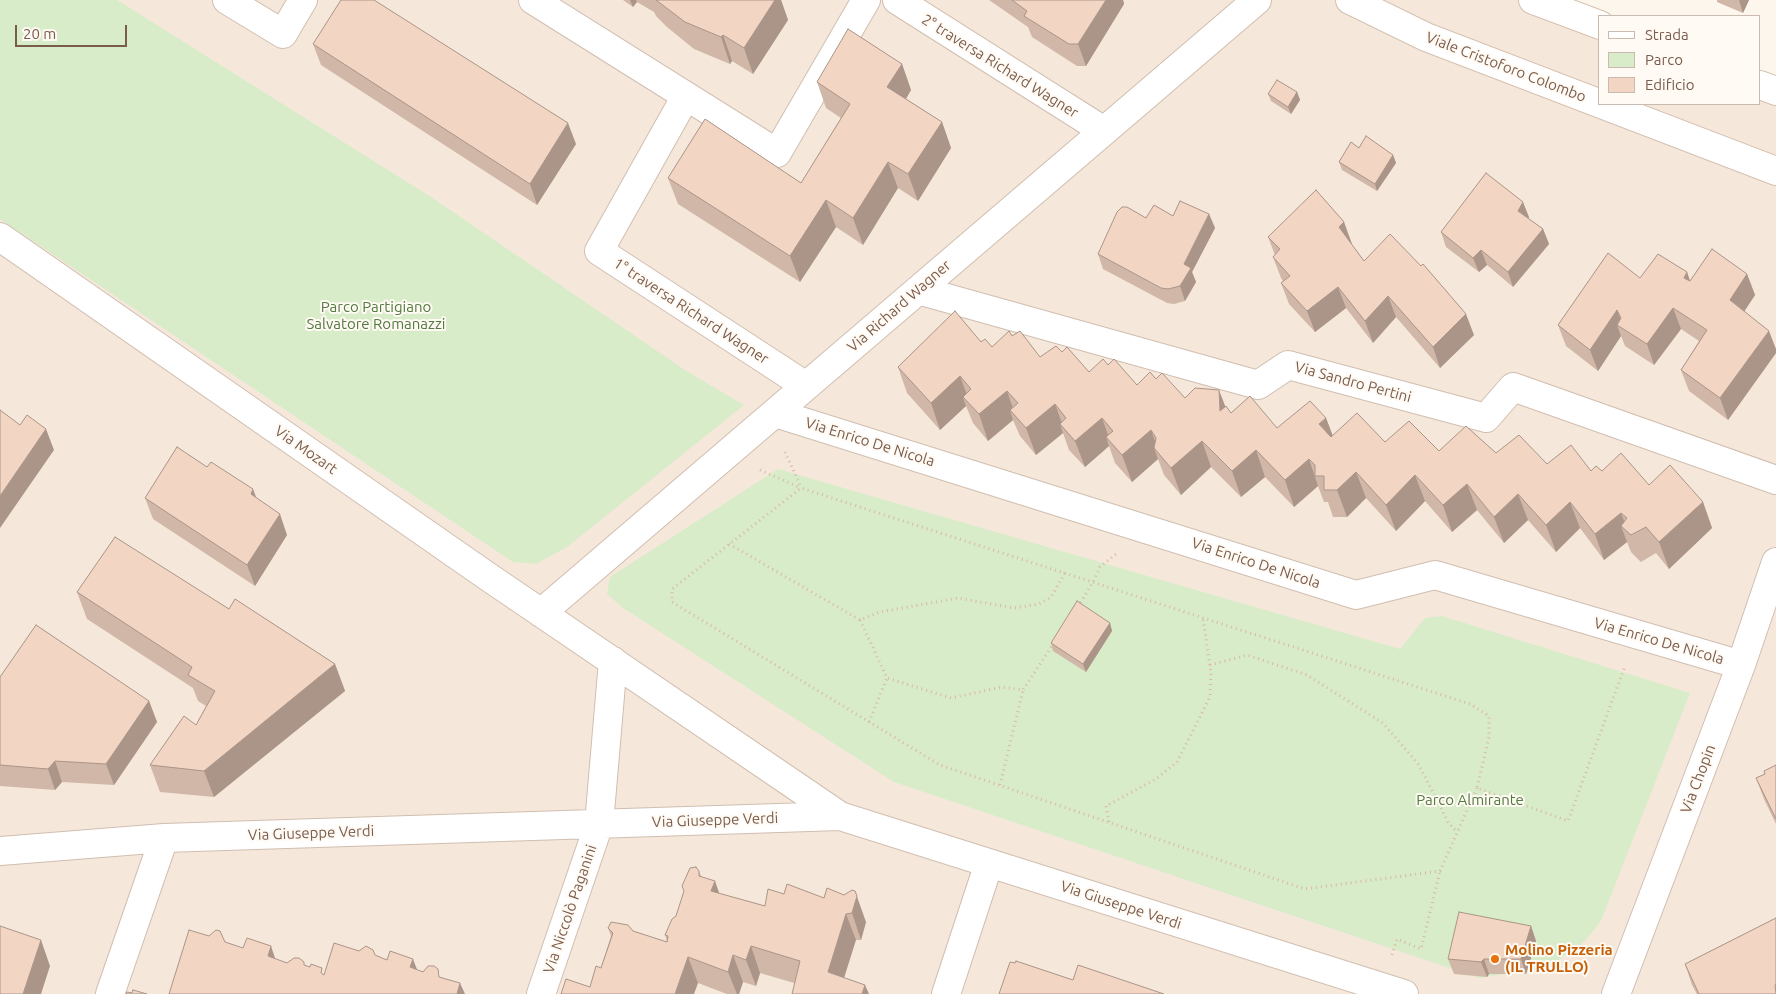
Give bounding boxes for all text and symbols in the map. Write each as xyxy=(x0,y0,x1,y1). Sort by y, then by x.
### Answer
street label: 2° traversa Richard Wagner xyxy=(918,10,1082,122)
scale bar xyxy=(18,15,130,47)
legend xyxy=(1598,15,1761,105)
text: 20 m xyxy=(23,25,56,42)
text: Strada xyxy=(1645,26,1689,43)
street label: Viale Cristoforo Colombo xyxy=(1423,28,1589,106)
text: Parco xyxy=(1645,51,1683,68)
text: Edificio xyxy=(1645,76,1694,93)
street label: 1° traversa Richard Wagner xyxy=(610,254,772,368)
street label: Via Richard Wagner xyxy=(844,256,954,356)
park label: Parco Partigiano Salvatore Romanazzi xyxy=(306,298,446,333)
street label: Via Sandro Pertini xyxy=(1293,358,1413,406)
street label: Via Enrico De Nicola xyxy=(803,414,937,470)
street label: Via Mozart xyxy=(271,422,341,478)
street label: Via Enrico De Nicola xyxy=(1189,534,1323,592)
street label: Via Enrico De Nicola xyxy=(1592,614,1726,668)
street label: Via Chopin xyxy=(1677,742,1719,816)
park label: Parco Almirante xyxy=(1416,791,1524,809)
street label: Via Giuseppe Verdi xyxy=(652,809,778,831)
street label: Via Giuseppe Verdi xyxy=(248,822,374,844)
street label: Via Niccolò Paganini xyxy=(539,842,601,976)
street label: Via Giuseppe Verdi xyxy=(1058,877,1184,933)
place label: Molino Pizzeria (IL TRULLO) xyxy=(1505,941,1613,976)
marker: Molino Pizzeria (IL TRULLO) xyxy=(1489,953,1501,965)

